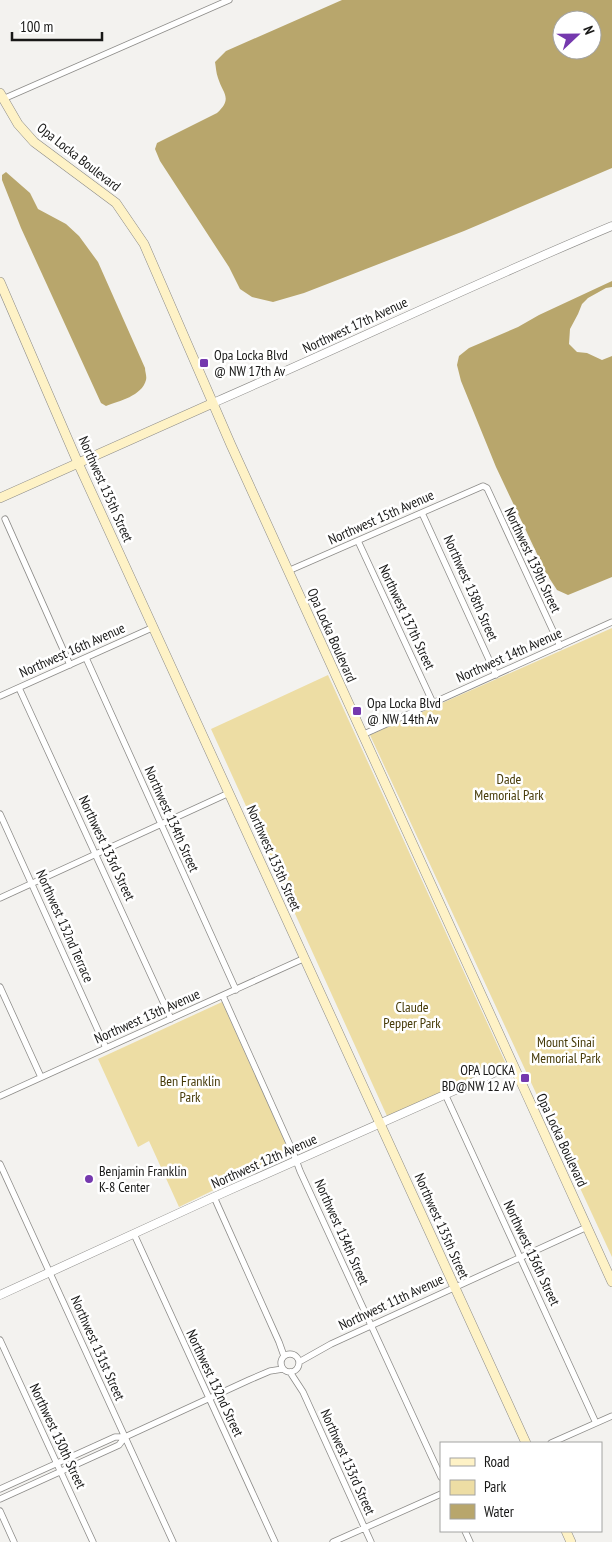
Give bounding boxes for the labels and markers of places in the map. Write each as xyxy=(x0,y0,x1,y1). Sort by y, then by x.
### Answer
place label: Opa Locka Blvd @ NW 17th Av xyxy=(214,346,288,380)
marker: Opa Locka Blvd @ NW 17th Av xyxy=(198,357,210,369)
place label: Opa Locka Blvd @ NW 14th Av xyxy=(367,694,441,728)
marker: Opa Locka Blvd @ NW 14th Av xyxy=(351,705,363,717)
place label: OPA LOCKA BD@NW 12 AV xyxy=(442,1061,516,1095)
marker: OPA LOCKA BD@NW 12 AV xyxy=(519,1072,531,1084)
place label: Benjamin Franklin K-8 Center xyxy=(99,1162,187,1196)
marker: Benjamin Franklin K-8 Center xyxy=(83,1173,95,1185)

